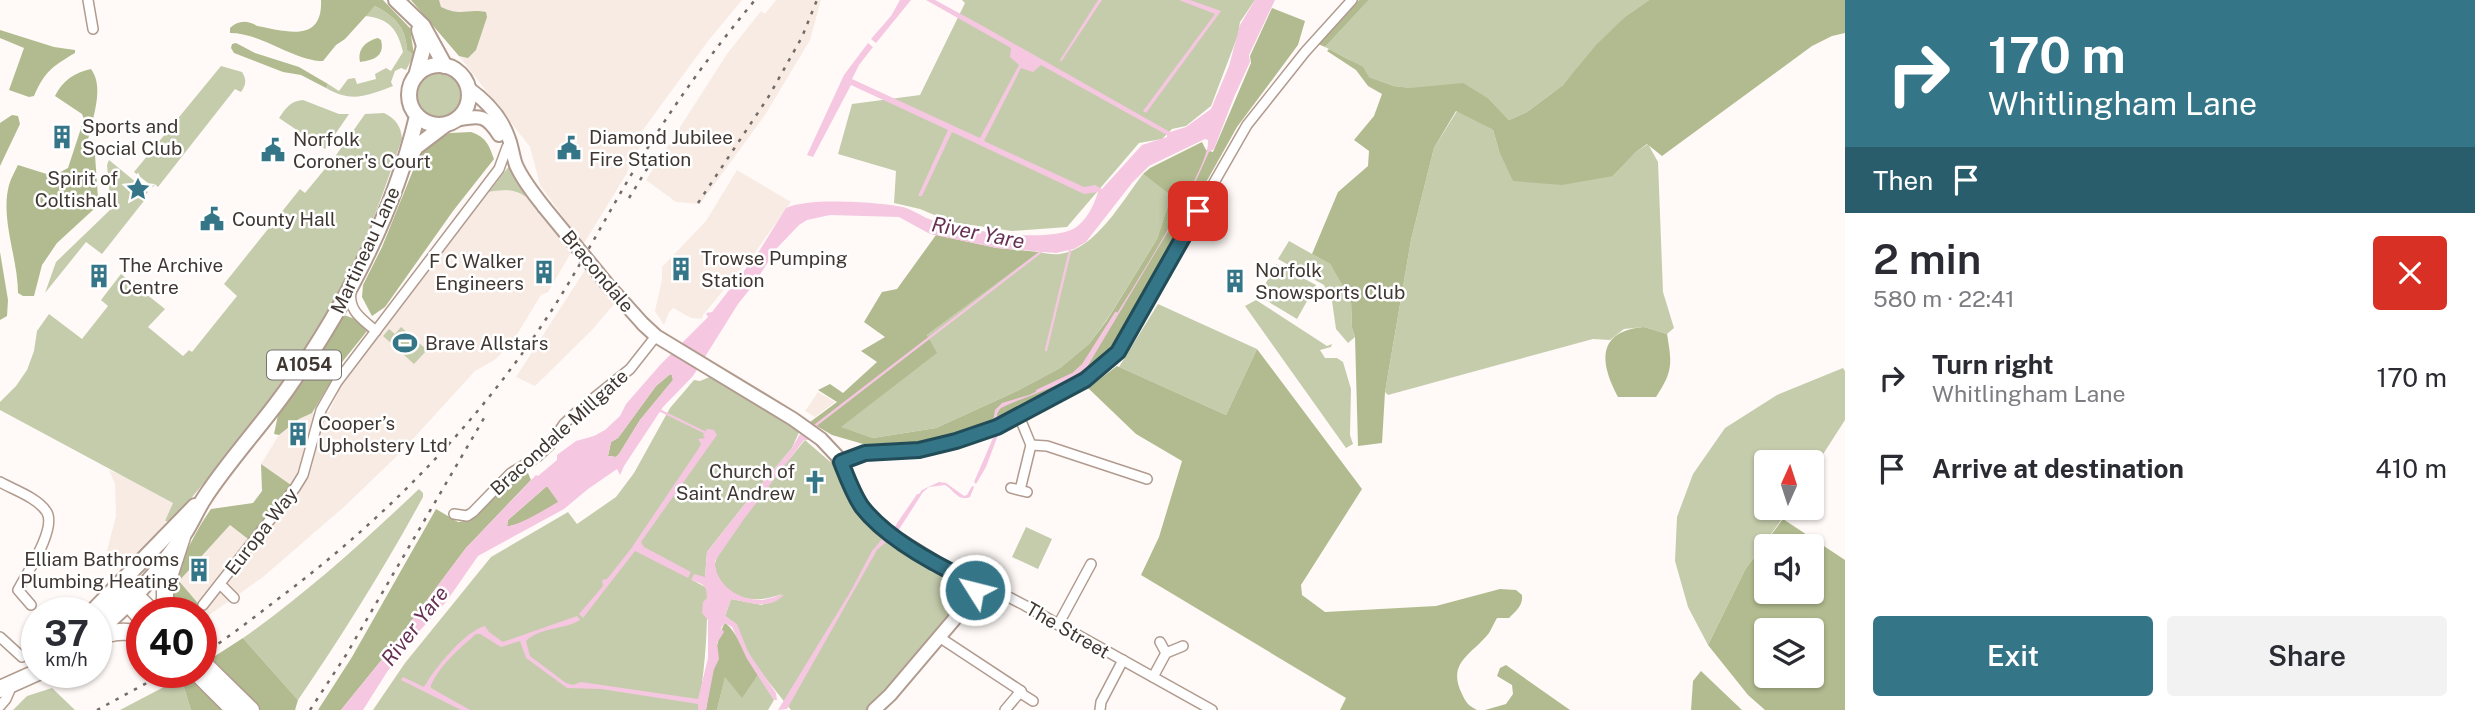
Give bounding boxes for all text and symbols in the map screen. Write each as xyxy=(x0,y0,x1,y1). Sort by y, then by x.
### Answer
text: 170 m xyxy=(1988,26,2126,84)
icon: right xyxy=(1873,28,1964,119)
text: Whitlingham Lane xyxy=(1988,85,2257,122)
place label: Sports and Social Club xyxy=(82,115,182,159)
building icon: Sports and Social Club xyxy=(48,123,76,151)
place label: Diamond Jubilee Fire Station xyxy=(589,126,733,170)
place label: Norfolk Coroner's Court xyxy=(293,128,431,172)
public building icon: Diamond Jubilee Fire Station xyxy=(555,134,583,162)
public building icon: Norfolk Coroner's Court xyxy=(259,136,287,164)
icon: arrive xyxy=(1947,161,1985,199)
text: Then xyxy=(1873,165,1933,196)
place label: Spirit of Coltishall xyxy=(35,167,118,211)
place icon: Spirit of Coltishall xyxy=(124,175,152,203)
pin xyxy=(1168,181,1228,241)
street label: Martineau Lane xyxy=(326,183,404,317)
icon: arrive xyxy=(1179,192,1217,230)
public building icon: County Hall xyxy=(198,205,226,233)
place label: County Hall xyxy=(232,208,336,230)
water label: River Yare xyxy=(929,211,1027,254)
street label: Bracondale xyxy=(557,226,639,316)
text: 2 min xyxy=(1873,234,1981,283)
button: close xyxy=(2373,236,2447,310)
place label: Trowse Pumping Station xyxy=(701,247,848,291)
place label: F C Walker Engineers xyxy=(429,250,524,294)
place label: The Archive Centre xyxy=(119,254,223,298)
building icon: Trowse Pumping Station xyxy=(667,255,695,283)
building icon: F C Walker Engineers xyxy=(530,258,558,286)
place label: Norfolk Snowsports Club xyxy=(1255,259,1405,303)
building icon: The Archive Centre xyxy=(85,262,113,290)
building icon: Norfolk Snowsports Club xyxy=(1221,267,1249,295)
text: 580 m · 22:41 xyxy=(1873,285,2015,312)
sports icon: Brave Allstars xyxy=(391,329,419,357)
place label: Brave Allstars xyxy=(425,332,548,354)
text: Turn right xyxy=(1932,349,2054,380)
road number: A1054 xyxy=(267,351,341,380)
icon: right xyxy=(1873,359,1911,397)
text: 170 m xyxy=(2377,362,2447,393)
street label: Bracondale Millgate xyxy=(486,364,632,500)
text: Whitlingham Lane xyxy=(1932,380,2125,407)
place label: Cooper’s Upholstery Ltd xyxy=(318,412,448,456)
building icon: Cooper’s Upholstery Ltd xyxy=(284,420,312,448)
north arrow xyxy=(1754,450,1824,520)
map controls xyxy=(1754,450,1824,688)
icon: arrive xyxy=(1873,450,1911,488)
text: Arrive at destination xyxy=(1932,453,2184,484)
text: 410 m xyxy=(2375,453,2447,484)
place label: Church of Saint Andrew xyxy=(676,460,795,504)
church icon: Church of Saint Andrew xyxy=(801,468,829,496)
street label: Europa Way xyxy=(220,483,302,579)
button: sound xyxy=(1754,534,1824,604)
place label: Elliam Bathrooms Plumbing Heating xyxy=(20,548,179,592)
position arrow xyxy=(938,553,1012,627)
building icon: Elliam Bathrooms Plumbing Heating xyxy=(185,556,213,584)
water label: River Yare xyxy=(376,581,453,671)
speed limit sign: 40 xyxy=(126,597,217,688)
street label: The Street xyxy=(1022,597,1114,663)
text: 37 xyxy=(44,613,89,654)
button: Exit xyxy=(1873,616,2153,696)
button: Share xyxy=(2167,616,2447,696)
button: layers xyxy=(1754,618,1824,688)
text: km/h xyxy=(45,649,88,670)

